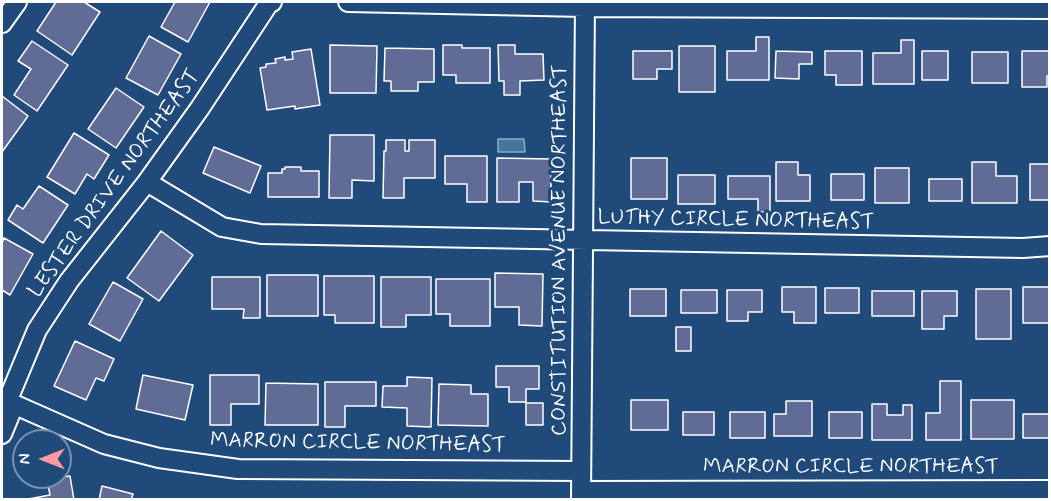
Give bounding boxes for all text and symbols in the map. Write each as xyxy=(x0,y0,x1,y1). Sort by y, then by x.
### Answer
street label: CONSTITUTION AVENUE NORTHEAST xyxy=(548,64,574,436)
street label: LESTER DRIVE NORTHEAST xyxy=(24,65,206,303)
street label: LUTHY CIRCLE NORTHEAST xyxy=(597,206,875,236)
north arrow xyxy=(12,429,72,489)
street label: MARRON CIRCLE NORTHEAST xyxy=(210,429,506,459)
text: N xyxy=(15,454,36,464)
street label: MARRON CIRCLE NORTHEAST xyxy=(703,455,999,481)

